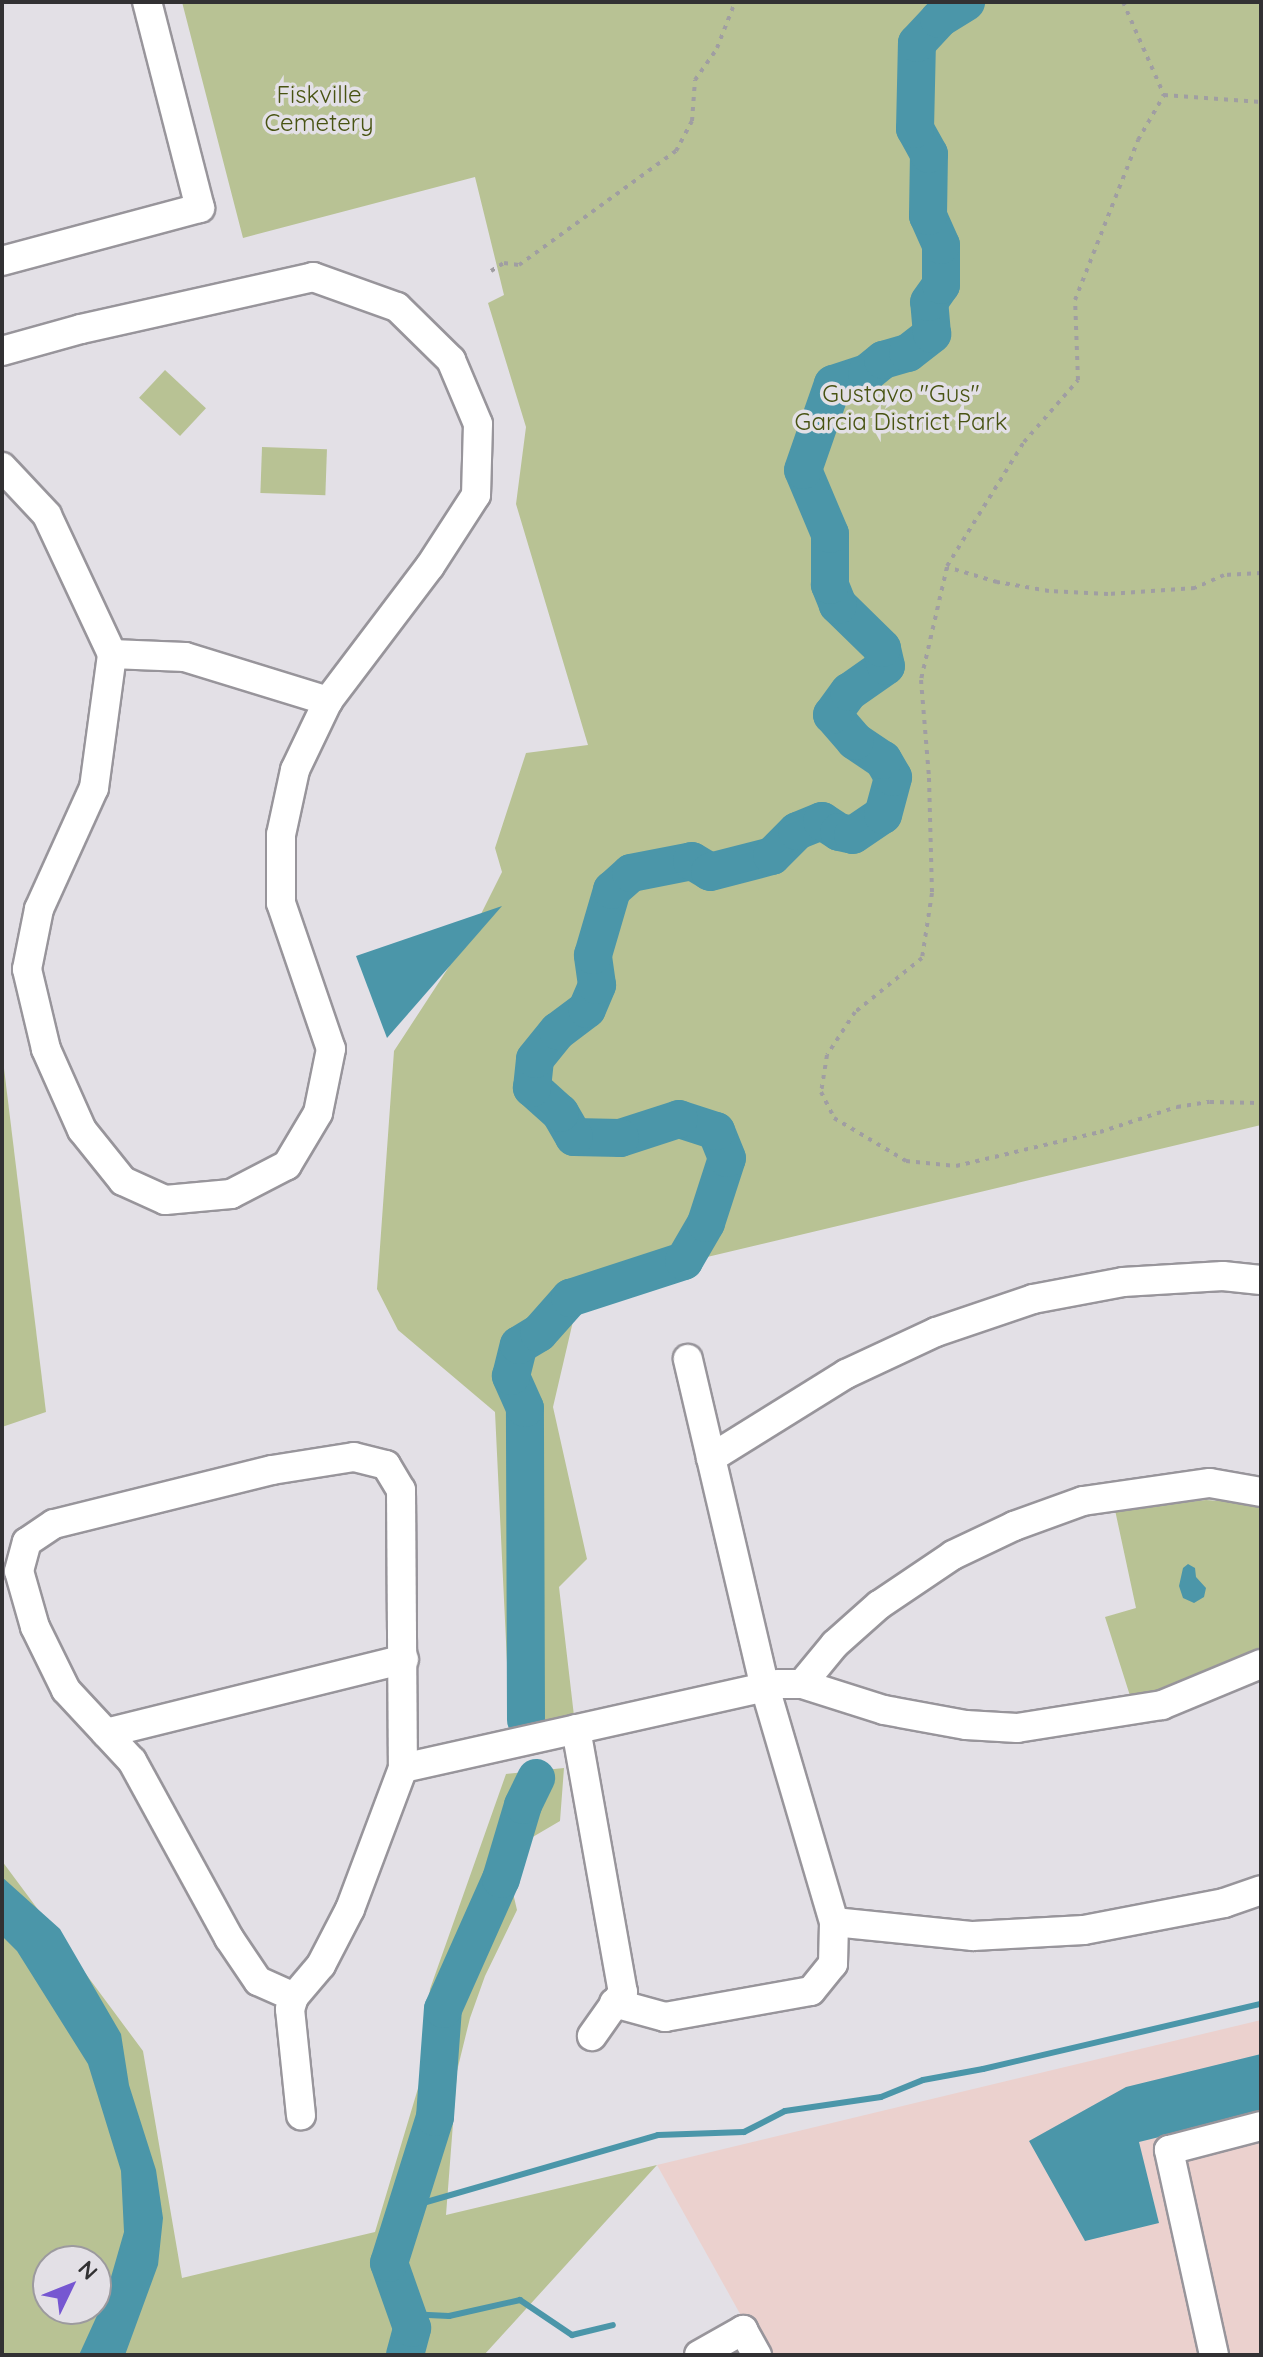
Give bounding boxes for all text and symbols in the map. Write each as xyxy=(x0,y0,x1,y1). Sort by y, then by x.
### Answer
park label: Fiskville Cemetery xyxy=(264,81,374,137)
park label: Gustavo "Gus" Garcia District Park xyxy=(794,380,1008,436)
north arrow xyxy=(32,2245,112,2325)
text: N xyxy=(72,2255,104,2285)

